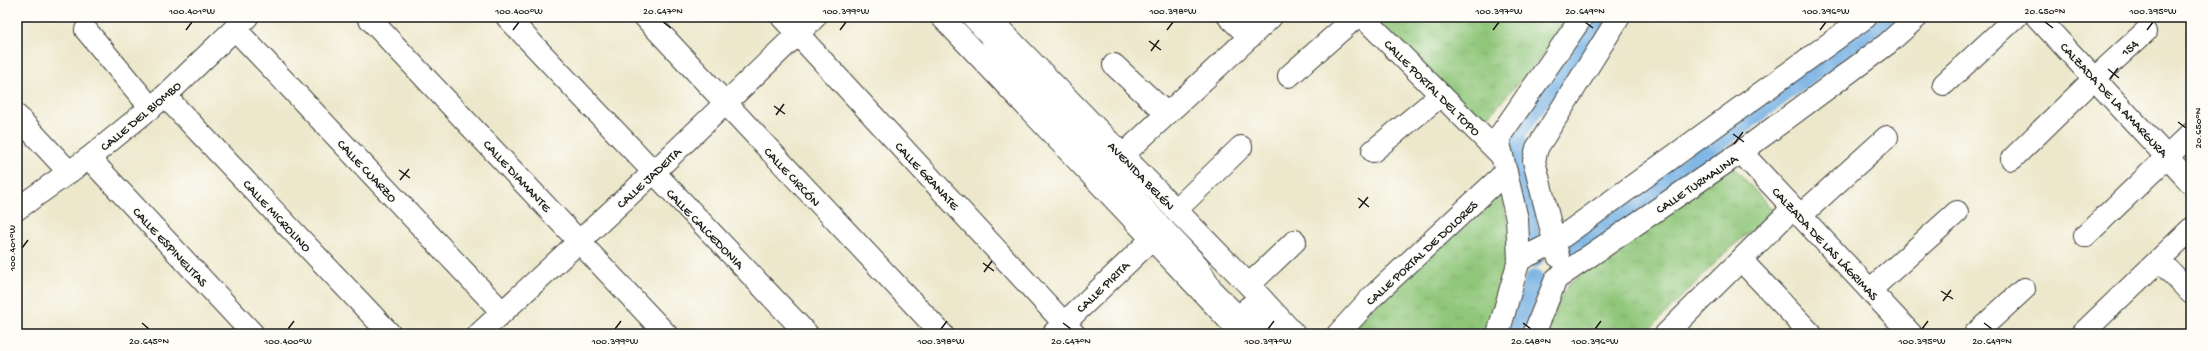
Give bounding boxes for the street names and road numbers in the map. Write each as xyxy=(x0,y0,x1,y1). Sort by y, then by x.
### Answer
street label: 154 xyxy=(2118,37,2142,61)
street label: CALLE PORTAL DEL TOPO xyxy=(1380,38,1483,140)
street label: CALZADA DE LA AMARGURA xyxy=(2056,40,2171,162)
street label: CALLE DEL BIOMBO xyxy=(98,79,185,155)
street label: CALLE CUARZO xyxy=(333,137,399,206)
street label: CALLE DIAMANTE xyxy=(479,138,554,216)
street label: AVENIDA BELÉN xyxy=(1104,138,1178,214)
street label: CALLE GRANATE xyxy=(891,140,962,214)
street label: CALLE JADEITA xyxy=(614,144,686,212)
street label: CALLE CIRCÓN xyxy=(760,145,822,211)
street label: CALLE TURMALINA xyxy=(1654,151,1742,218)
street label: CALLE MICROLINO xyxy=(239,177,314,256)
street label: CALZADA DE LAS LÁGRIMAS xyxy=(1768,184,1882,305)
street label: CALLE CALCEDONIA xyxy=(662,187,747,274)
street label: CALLE PORTAL DE DOLORES xyxy=(1364,197,1482,310)
street label: CALLE ESPINELITAS xyxy=(129,205,210,291)
street label: CALLE PIRITA xyxy=(1074,258,1134,317)

